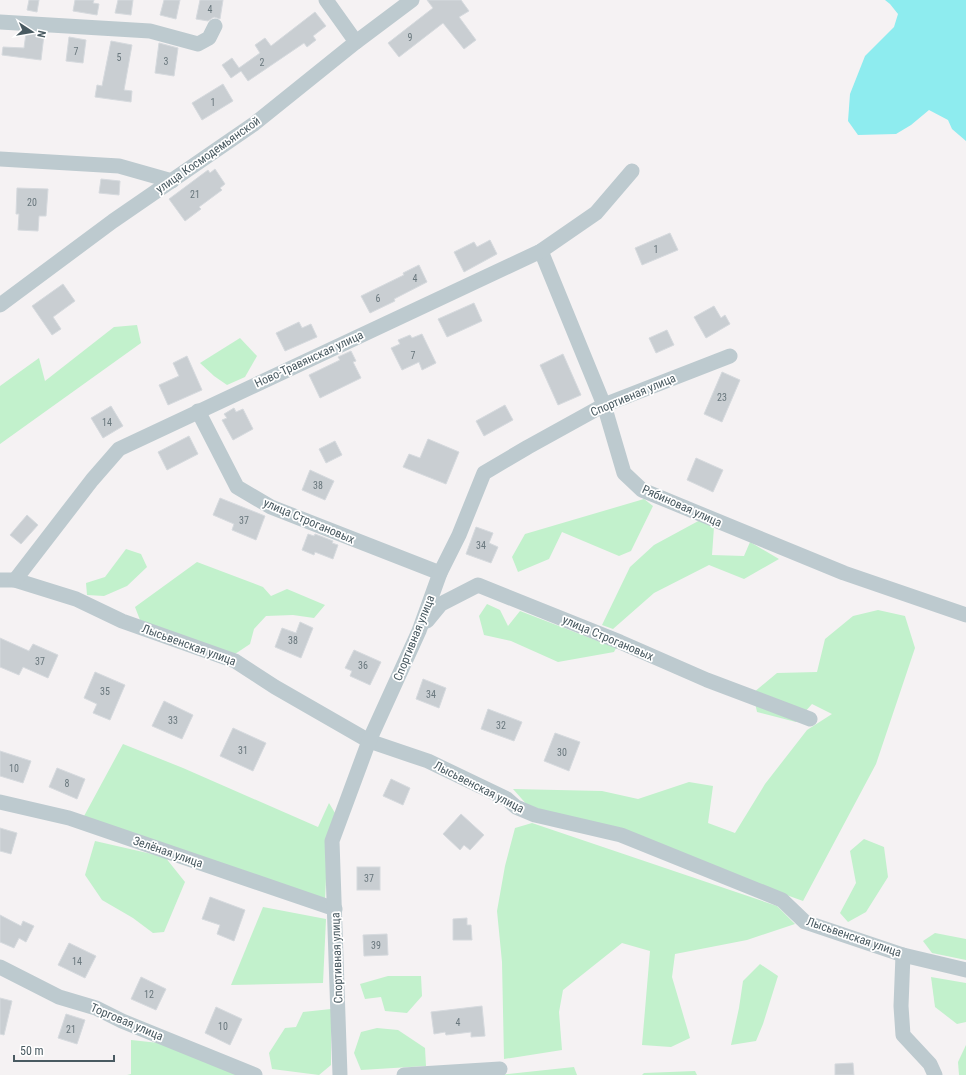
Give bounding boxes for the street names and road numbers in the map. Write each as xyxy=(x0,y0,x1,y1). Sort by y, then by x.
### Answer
street label: улица Космодемьянской xyxy=(153,114,263,196)
street label: Ново-Травянская улица xyxy=(252,328,366,390)
street label: Спортивная улица xyxy=(588,371,678,419)
street label: Рябиновая улица xyxy=(640,482,724,530)
street label: улица Строгановых xyxy=(261,496,357,546)
street label: Спортивная улица xyxy=(390,593,438,683)
street label: улица Строгановых xyxy=(560,613,656,663)
street label: Лысьвенская улица xyxy=(140,621,238,669)
street label: Лысьвенская улица xyxy=(432,758,527,816)
street label: Зелёная улица xyxy=(131,833,205,871)
street label: Спортивная улица xyxy=(328,912,346,1004)
street label: Лысьвенская улица xyxy=(805,914,903,960)
street label: Торговая улица xyxy=(89,1000,166,1044)

